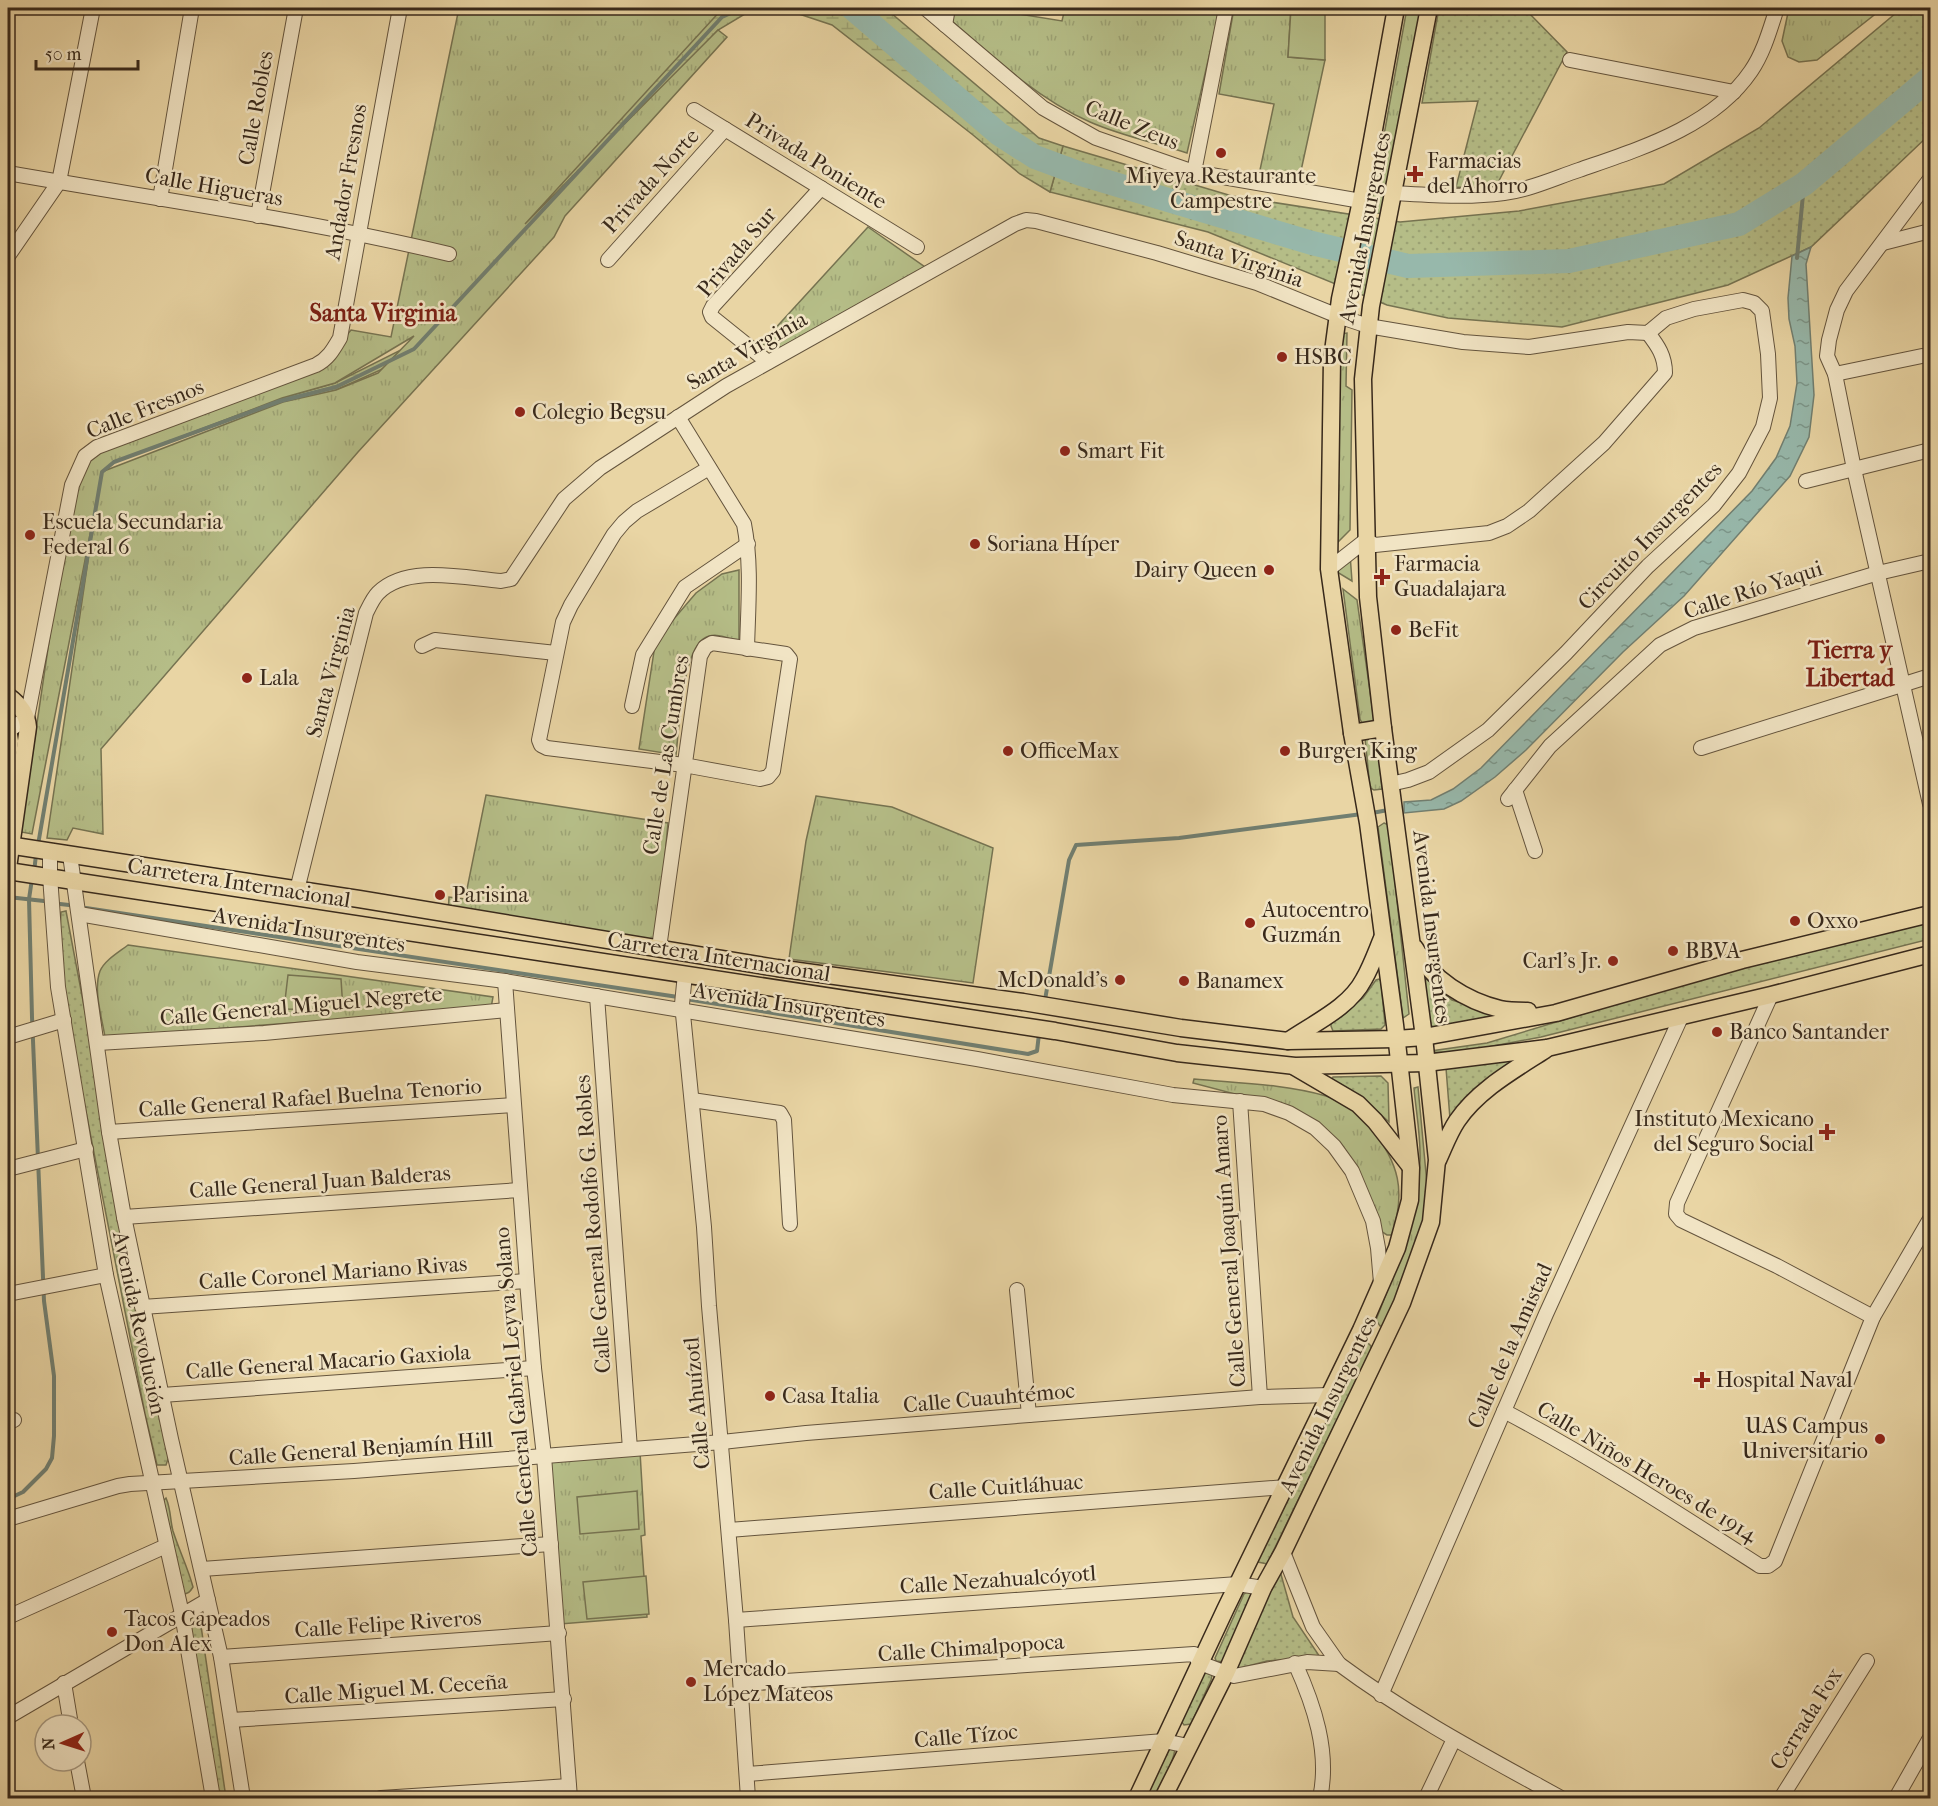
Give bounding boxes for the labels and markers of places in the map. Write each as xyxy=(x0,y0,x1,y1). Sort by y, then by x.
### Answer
marker: Miyeya Restaurante Campestre xyxy=(1214,146,1228,160)
place label: Farmacias del Ahorro xyxy=(1427,148,1528,199)
place label: Miyeya Restaurante Campestre xyxy=(1126,163,1316,214)
marker: Farmacias del Ahorro xyxy=(1408,167,1422,181)
place label: HSBC xyxy=(1294,344,1352,370)
marker: HSBC xyxy=(1275,350,1289,364)
place label: Colegio Begsu xyxy=(532,399,667,425)
marker: Colegio Begsu xyxy=(513,405,527,419)
place label: Smart Fit xyxy=(1077,438,1165,464)
marker: Smart Fit xyxy=(1058,444,1072,458)
place label: Escuela Secundaria Federal 6 xyxy=(42,509,223,560)
marker: Escuela Secundaria Federal 6 xyxy=(23,528,37,542)
place label: Soriana Híper xyxy=(987,531,1120,557)
marker: Soriana Híper xyxy=(968,537,982,551)
place label: Farmacia Guadalajara xyxy=(1394,551,1507,602)
place label: Dairy Queen xyxy=(1134,557,1257,583)
marker: Dairy Queen xyxy=(1262,563,1276,577)
marker: Farmacia Guadalajara xyxy=(1375,570,1389,584)
place label: BeFit xyxy=(1408,617,1459,643)
marker: BeFit xyxy=(1389,623,1403,637)
place label: Lala xyxy=(259,665,300,691)
marker: Lala xyxy=(240,671,254,685)
place label: OfficeMax xyxy=(1020,738,1119,764)
place label: Burger King xyxy=(1297,738,1417,764)
marker: OfficeMax xyxy=(1001,744,1015,758)
marker: Burger King xyxy=(1278,744,1292,758)
place label: Parisina xyxy=(452,882,529,908)
marker: Parisina xyxy=(433,888,447,902)
place label: Autocentro Guzmán xyxy=(1261,897,1369,948)
place label: Oxxo xyxy=(1807,908,1858,934)
marker: Oxxo xyxy=(1788,914,1802,928)
marker: Autocentro Guzmán xyxy=(1243,916,1257,930)
place label: BBVA xyxy=(1685,938,1741,964)
marker: BBVA xyxy=(1666,944,1680,958)
place label: Carl's Jr. xyxy=(1523,948,1601,974)
marker: Carl's Jr. xyxy=(1606,954,1620,968)
place label: McDonald's xyxy=(997,967,1108,993)
place label: Banamex xyxy=(1196,968,1284,994)
marker: McDonald's xyxy=(1113,973,1127,987)
marker: Banamex xyxy=(1177,974,1191,988)
place label: Banco Santander xyxy=(1729,1019,1889,1045)
marker: Banco Santander xyxy=(1710,1025,1724,1039)
place label: Instituto Mexicano del Seguro Social xyxy=(1634,1106,1814,1157)
marker: Instituto Mexicano del Seguro Social xyxy=(1818,1123,1836,1141)
place label: Hospital Naval xyxy=(1716,1367,1853,1393)
marker: Hospital Naval xyxy=(1693,1371,1711,1389)
place label: Casa Italia xyxy=(782,1383,880,1409)
marker: Casa Italia xyxy=(763,1389,777,1403)
place label: UAS Campus Universitario xyxy=(1742,1413,1868,1464)
marker: UAS Campus Universitario xyxy=(1873,1432,1887,1446)
place label: Tacos Capeados Don Alex xyxy=(124,1606,270,1657)
marker: Tacos Capeados Don Alex xyxy=(105,1625,119,1639)
place label: Mercado López Mateos xyxy=(703,1656,833,1707)
marker: Mercado López Mateos xyxy=(684,1675,698,1689)

